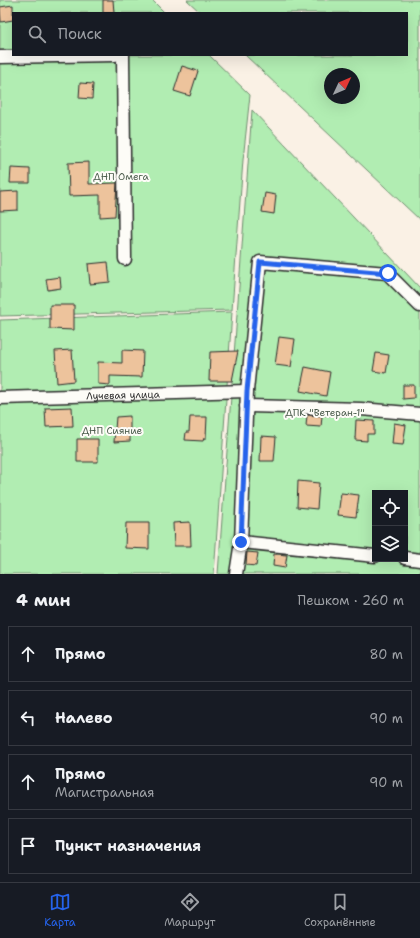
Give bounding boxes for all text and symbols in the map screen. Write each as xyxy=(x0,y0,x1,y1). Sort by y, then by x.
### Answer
search box xyxy=(12,12,408,56)
icon: search xyxy=(26,23,48,45)
text: Поиск xyxy=(58,24,102,44)
north arrow xyxy=(324,68,360,104)
park label: ДНП Омега xyxy=(93,170,149,183)
route start xyxy=(379,264,397,282)
street label: Лучевая улица xyxy=(86,387,161,402)
park label: ДПК "Ветеран-1" xyxy=(285,406,365,419)
park label: ДНП Сияние xyxy=(82,424,143,437)
map controls xyxy=(372,490,408,562)
button: locate xyxy=(372,490,408,526)
button: layers xyxy=(372,526,408,562)
route end xyxy=(232,533,250,551)
text: 4 мин xyxy=(16,589,71,611)
text: Пешком · 260 m xyxy=(298,592,404,609)
icon: ahead xyxy=(17,643,39,665)
text: Прямо xyxy=(55,644,105,664)
text: 80 m xyxy=(369,646,403,663)
icon: left xyxy=(17,707,39,729)
text: Налево xyxy=(55,708,113,728)
text: 90 m xyxy=(369,710,403,727)
text: Прямо xyxy=(55,764,105,784)
icon: ahead xyxy=(17,771,39,793)
text: 90 m xyxy=(369,774,403,791)
text: Магистральная xyxy=(55,784,154,801)
icon: arrive xyxy=(17,835,39,857)
text: Пункт назначения xyxy=(55,836,201,856)
tab: Карта xyxy=(44,891,76,930)
tab: Маршрут xyxy=(164,891,215,930)
tab: Сохранённые xyxy=(304,891,376,930)

